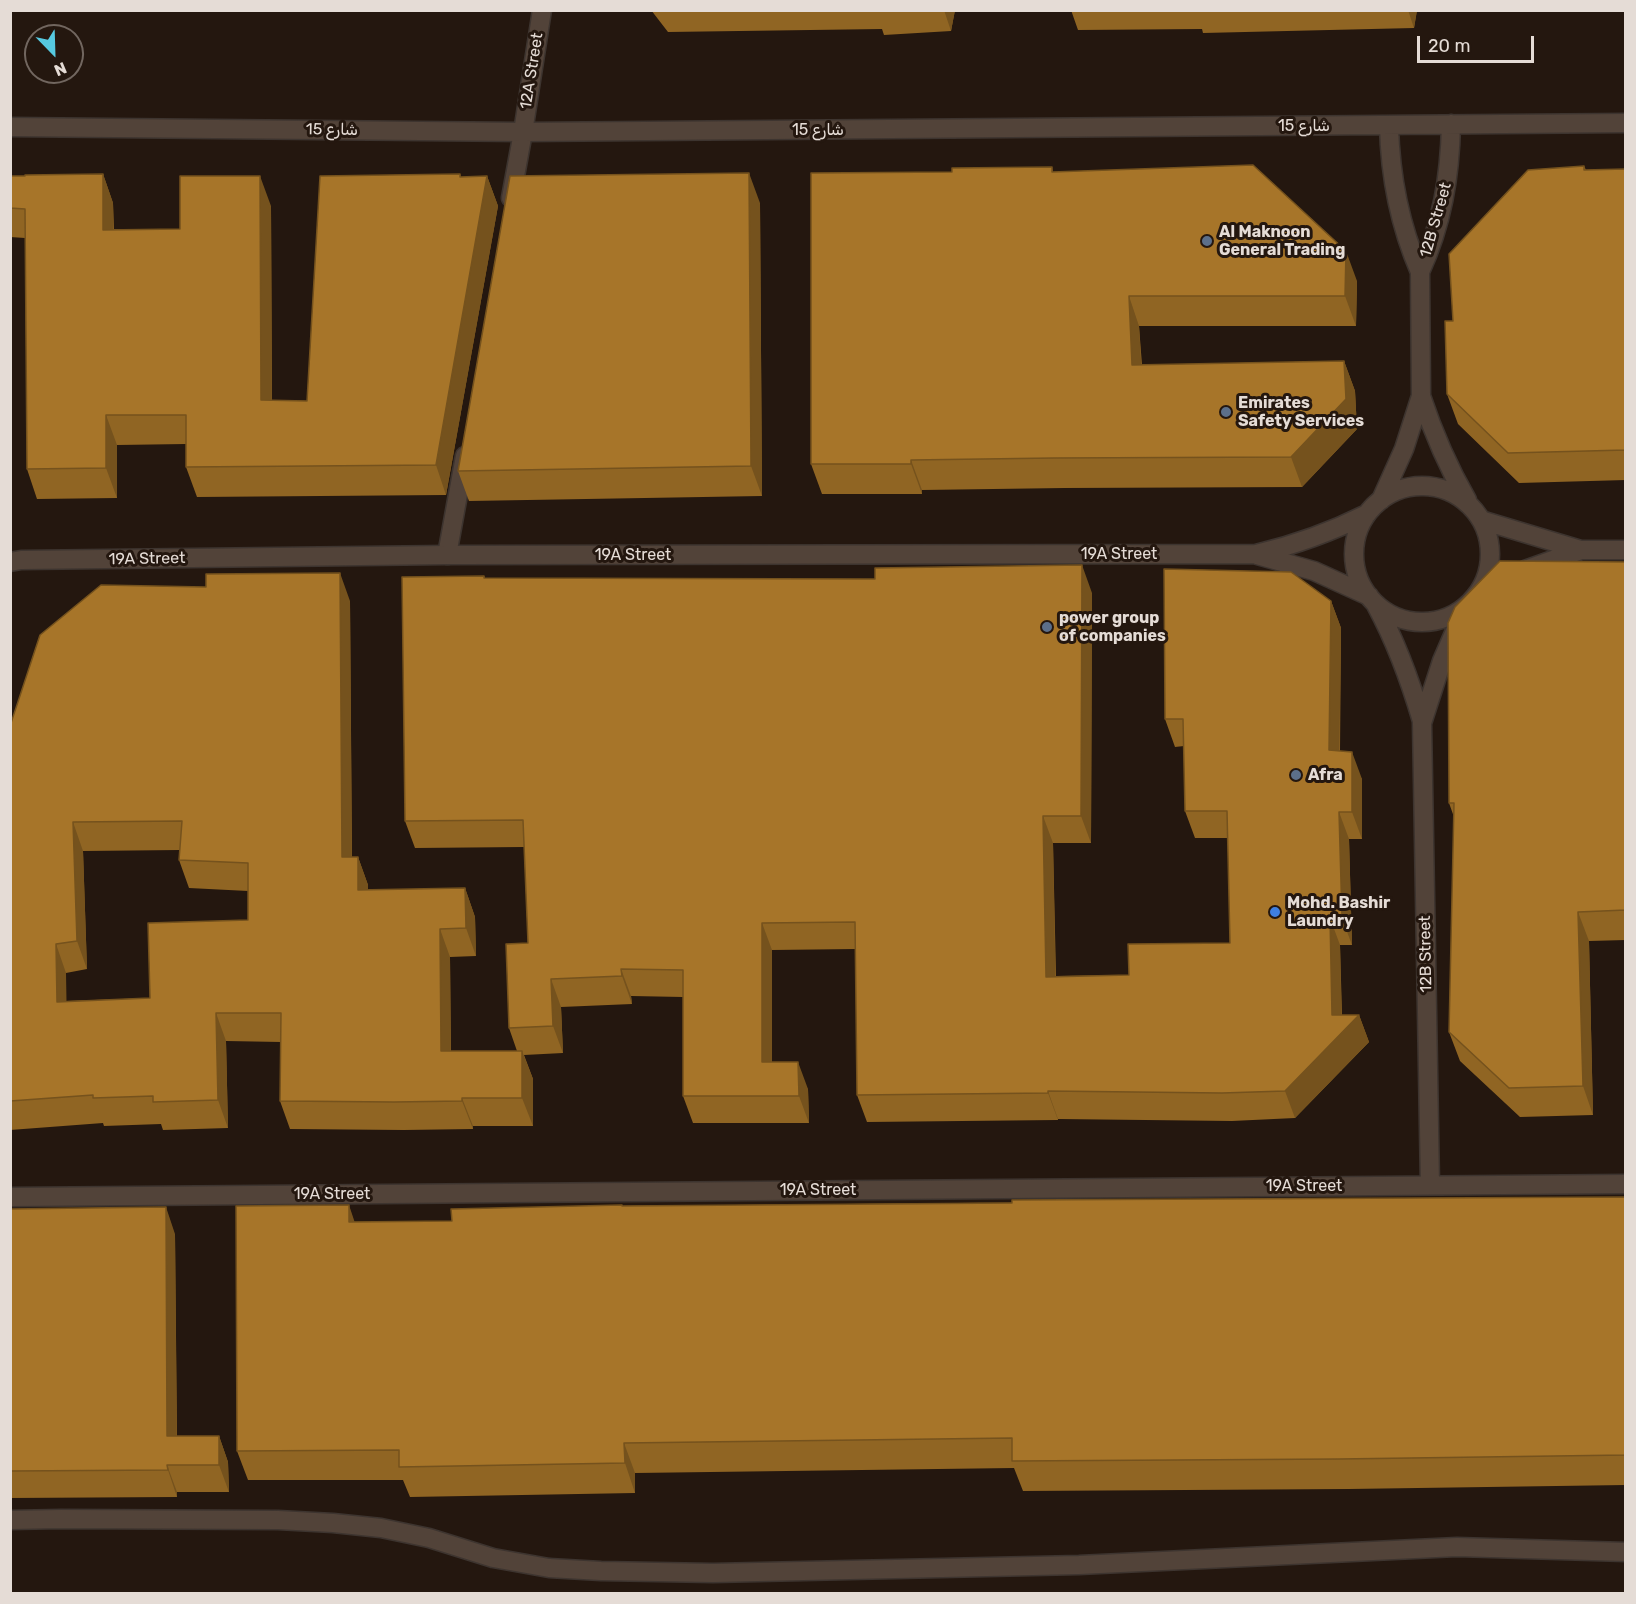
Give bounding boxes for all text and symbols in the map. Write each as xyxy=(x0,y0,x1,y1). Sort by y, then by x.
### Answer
north arrow xyxy=(24,24,84,84)
scale bar xyxy=(1420,24,1537,62)
street label: 12A Street xyxy=(516,31,548,111)
text: 20 m xyxy=(1428,35,1470,57)
text: N xyxy=(51,58,69,80)
street label: شارع 15 xyxy=(1278,116,1330,136)
street label: شارع 15 xyxy=(306,120,358,140)
street label: شارع 15 xyxy=(792,120,844,140)
street label: 12B Street xyxy=(1416,180,1456,260)
place label: Al Maknoon General Trading xyxy=(1219,222,1345,260)
marker: Al Maknoon General Trading xyxy=(1200,234,1214,248)
place label: Emirates Safety Services xyxy=(1238,393,1364,431)
marker: Emirates Safety Services xyxy=(1219,405,1233,419)
street label: 19A Street xyxy=(1081,544,1157,564)
street label: 19A Street xyxy=(595,545,671,565)
street label: 19A Street xyxy=(109,549,185,569)
place label: power group of companies xyxy=(1059,608,1166,646)
marker: power group of companies xyxy=(1040,620,1054,634)
place label: Afra xyxy=(1308,765,1343,785)
marker: Afra xyxy=(1289,768,1303,782)
place label: Mohd. Bashir Laundry xyxy=(1287,893,1390,931)
marker: Mohd. Bashir Laundry xyxy=(1268,905,1282,919)
street label: 12B Street xyxy=(1416,915,1436,993)
street label: 19A Street xyxy=(1266,1176,1342,1196)
street label: 19A Street xyxy=(780,1180,856,1200)
street label: 19A Street xyxy=(294,1184,370,1204)

